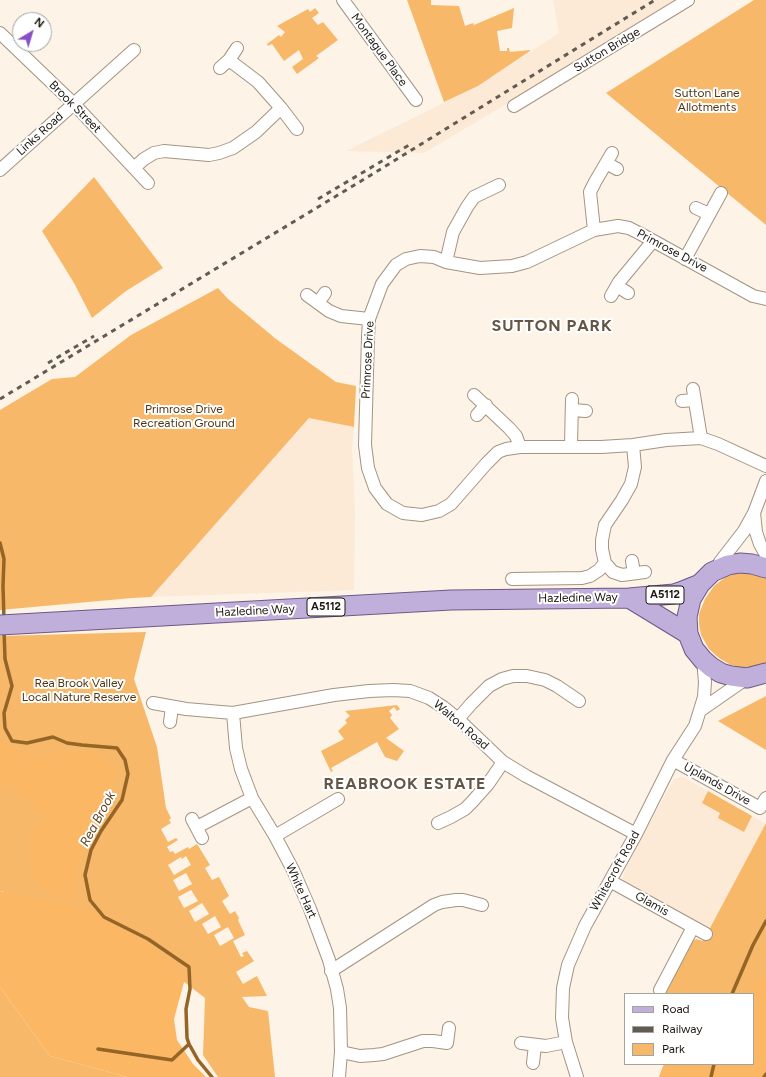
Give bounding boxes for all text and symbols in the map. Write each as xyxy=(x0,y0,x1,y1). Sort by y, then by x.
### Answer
street label: Montague Place xyxy=(348,11,410,89)
north arrow xyxy=(12,12,52,52)
text: N xyxy=(32,15,46,31)
street label: Sutton Bridge xyxy=(571,25,643,75)
street label: Brook Street xyxy=(46,78,104,136)
park label: Sutton Lane Allotments xyxy=(674,86,740,114)
street label: Links Road xyxy=(14,109,66,159)
street label: Primrose Drive xyxy=(634,226,710,276)
district label: SUTTON PARK xyxy=(491,316,613,336)
street label: Primrose Drive xyxy=(359,321,377,399)
park label: Primrose Drive Recreation Ground xyxy=(133,402,235,430)
road number: A5112 xyxy=(646,586,684,604)
street label: Hazledine Way xyxy=(538,590,618,606)
road number: A5112 xyxy=(307,598,345,616)
street label: Hazledine Way xyxy=(215,602,295,620)
park label: Rea Brook Valley Local Nature Reserve xyxy=(22,676,136,704)
street label: Walton Road xyxy=(430,697,492,753)
street label: Uplands Drive xyxy=(681,760,753,808)
district label: REABROOK ESTATE xyxy=(324,774,486,794)
water label: Rea Brook xyxy=(77,789,119,849)
street label: Whitecroft Road xyxy=(587,829,643,913)
street label: White Hart xyxy=(282,861,320,921)
street label: Glamis xyxy=(633,889,671,919)
legend xyxy=(624,993,754,1065)
text: Road xyxy=(662,1002,690,1016)
text: Railway xyxy=(662,1022,703,1036)
text: Park xyxy=(662,1042,685,1056)

